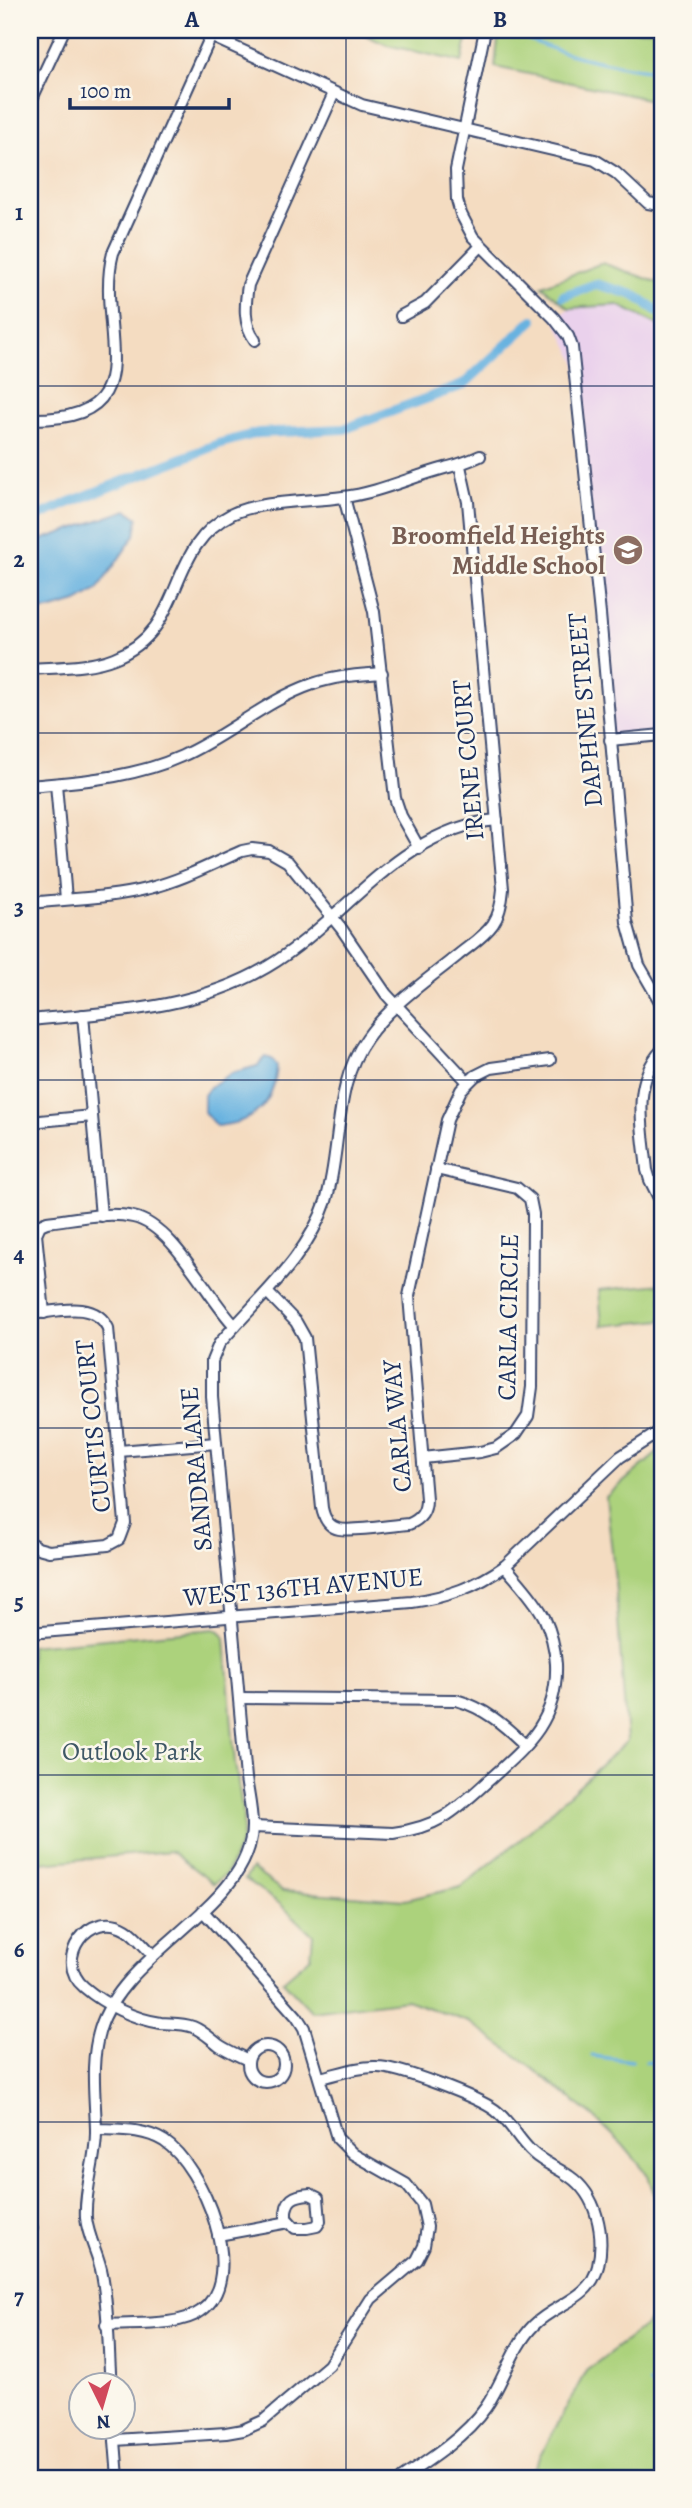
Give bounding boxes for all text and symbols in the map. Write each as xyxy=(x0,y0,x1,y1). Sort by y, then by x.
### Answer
text: A xyxy=(184,4,200,35)
text: B xyxy=(493,4,507,35)
scale bar xyxy=(70,66,229,110)
text: 100 m xyxy=(80,77,131,105)
text: 1 xyxy=(15,197,23,228)
place label: Broomfield Heights Middle School xyxy=(391,518,605,583)
school or university icon: Broomfield Heights Middle School xyxy=(611,533,645,567)
text: 2 xyxy=(13,544,25,575)
street label: DAPHNE STREET xyxy=(559,611,611,809)
street label: IRENE COURT xyxy=(444,678,492,842)
text: 3 xyxy=(14,892,24,923)
street label: CARLA CIRCLE xyxy=(489,1233,527,1401)
text: 4 xyxy=(14,1239,25,1270)
street label: CURTIS COURT xyxy=(66,1338,120,1514)
street label: CARLA WAY xyxy=(374,1357,420,1494)
street label: SANDRA LANE xyxy=(171,1385,221,1553)
street label: WEST 136TH AVENUE xyxy=(181,1559,424,1615)
text: 5 xyxy=(14,1586,24,1617)
park label: Outlook Park xyxy=(62,1734,202,1769)
text: 6 xyxy=(14,1934,25,1965)
text: 7 xyxy=(14,2281,24,2312)
north arrow xyxy=(66,2372,136,2442)
text: N xyxy=(95,2408,111,2436)

